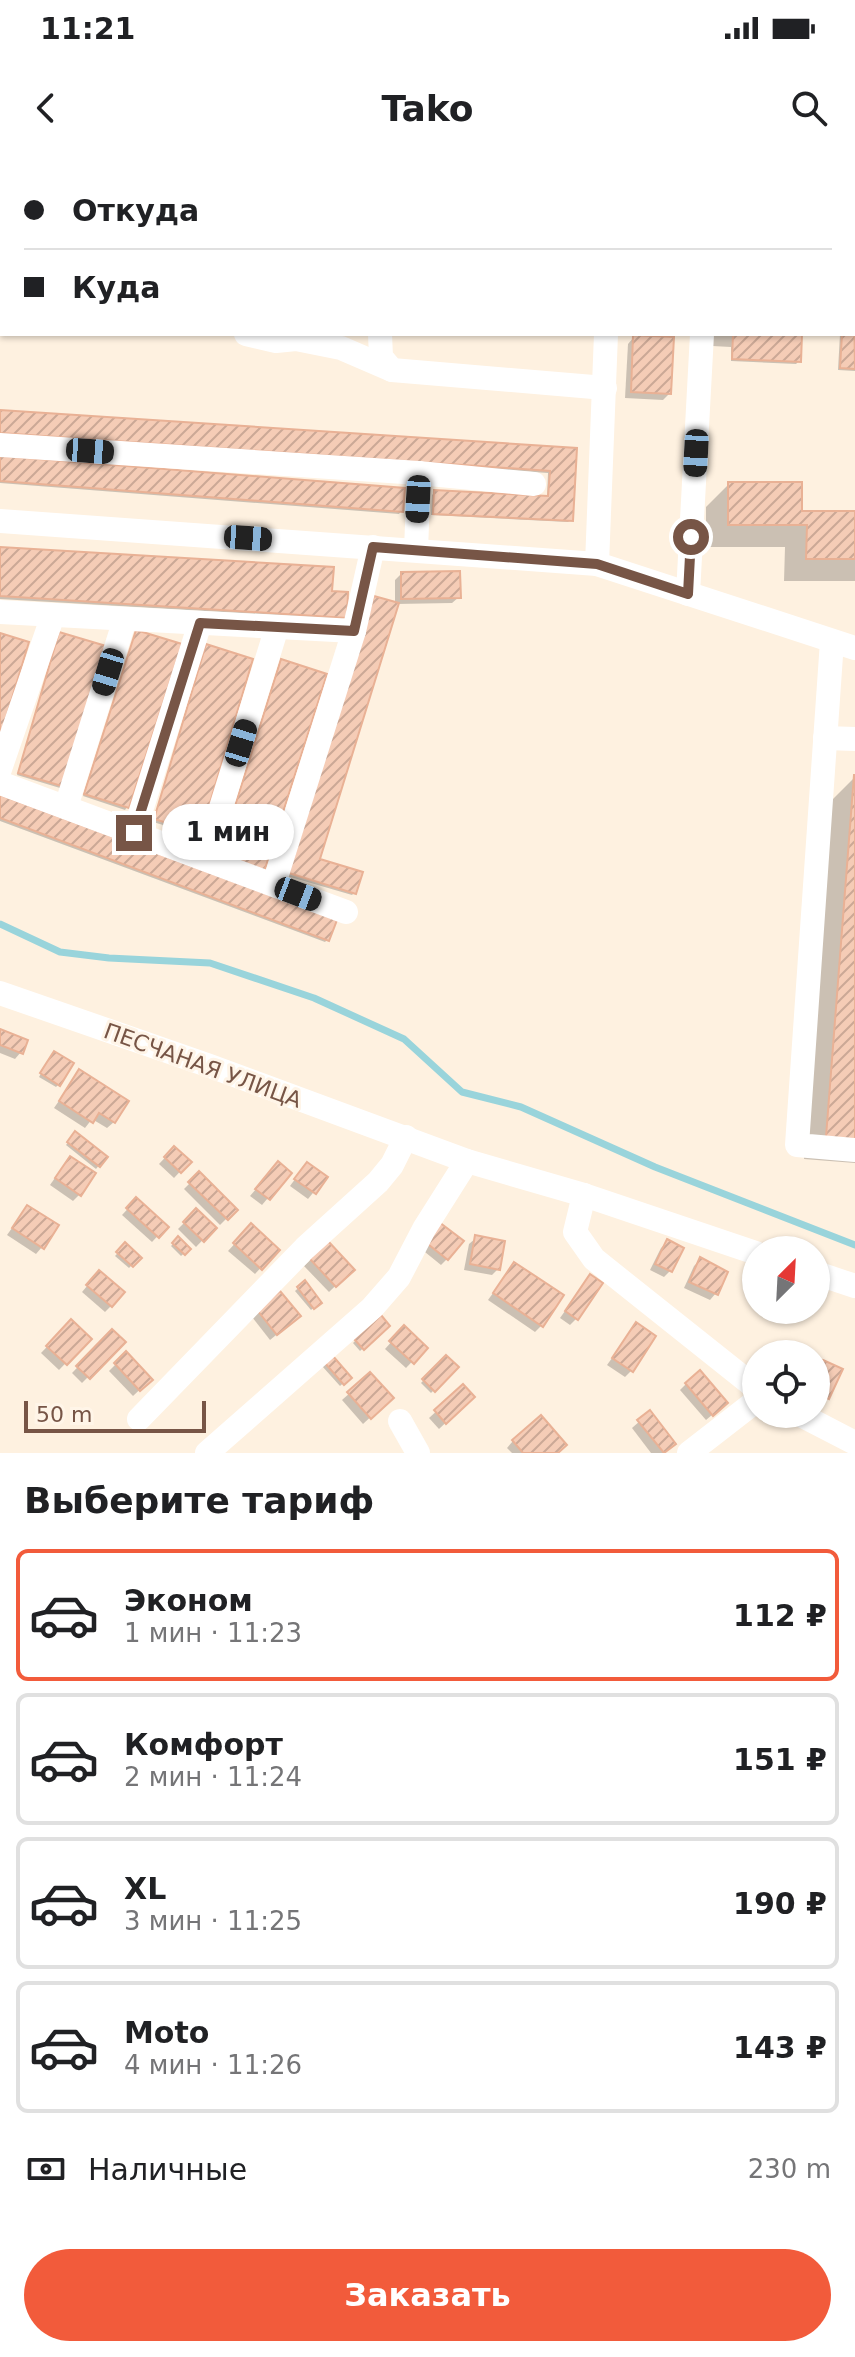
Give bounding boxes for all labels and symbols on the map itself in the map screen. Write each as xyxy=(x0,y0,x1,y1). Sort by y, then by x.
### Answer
car xyxy=(683,428,709,478)
car xyxy=(65,437,115,465)
car xyxy=(405,474,431,524)
route start xyxy=(673,519,709,555)
car xyxy=(223,524,273,552)
car xyxy=(90,646,126,698)
car xyxy=(223,717,259,769)
callout: 1 мин xyxy=(162,805,294,861)
route end xyxy=(116,815,152,851)
car xyxy=(271,874,325,914)
street label: ПЕСЧАНАЯ УЛИЦА xyxy=(101,1018,305,1113)
north arrow xyxy=(742,1236,830,1324)
scale bar xyxy=(24,1397,206,1433)

